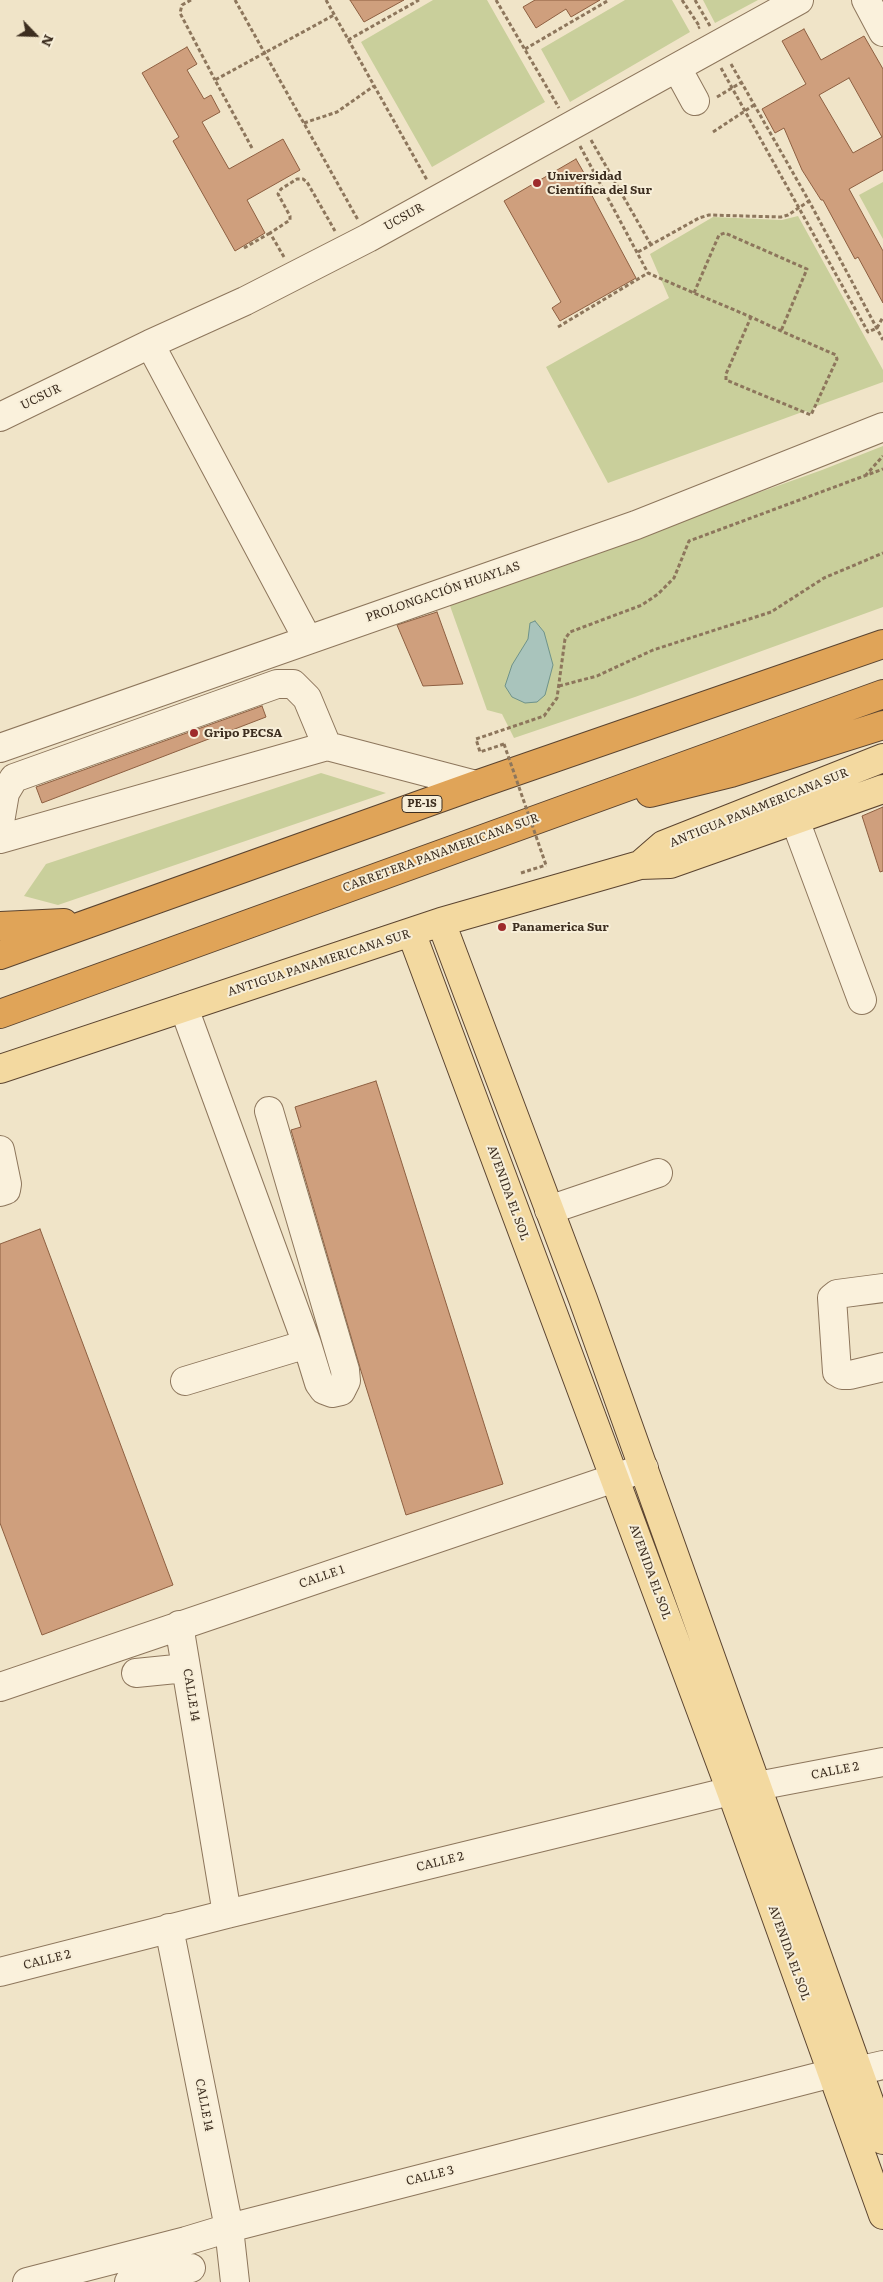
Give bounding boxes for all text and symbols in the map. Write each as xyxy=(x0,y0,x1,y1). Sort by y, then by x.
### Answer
north arrow xyxy=(10,10,60,60)
text: N xyxy=(37,32,60,51)
place label: Universidad Científica del Sur xyxy=(547,169,652,197)
marker: Universidad Científica del Sur xyxy=(531,177,543,189)
street label: UCSUR xyxy=(381,200,427,234)
street label: UCSUR xyxy=(18,381,64,413)
street label: PROLONGACIÓN HUAYLAS xyxy=(364,559,522,625)
place label: Gripo PECSA xyxy=(204,726,282,740)
marker: Gripo PECSA xyxy=(188,727,200,739)
street label: ANTIGUA PANAMERICANA SUR xyxy=(667,765,851,851)
road number: PE-1S xyxy=(402,796,442,812)
street label: CARRETERA PANAMERICANA SUR xyxy=(341,811,541,895)
place label: Panamerica Sur xyxy=(512,920,609,934)
marker: Panamerica Sur xyxy=(496,921,508,933)
street label: ANTIGUA PANAMERICANA SUR xyxy=(226,927,412,999)
street label: AVENIDA EL SOL xyxy=(484,1143,532,1243)
street label: AVENIDA EL SOL xyxy=(626,1522,674,1622)
street label: CALLE 1 xyxy=(297,1563,347,1591)
street label: CALLE 14 xyxy=(180,1668,202,1722)
street label: CALLE 2 xyxy=(810,1759,860,1783)
street label: CALLE 2 xyxy=(415,1849,465,1875)
street label: AVENIDA EL SOL xyxy=(765,1903,813,2003)
street label: CALLE 2 xyxy=(22,1947,72,1973)
street label: CALLE 14 xyxy=(192,2077,216,2133)
street label: CALLE 3 xyxy=(405,2163,455,2189)

